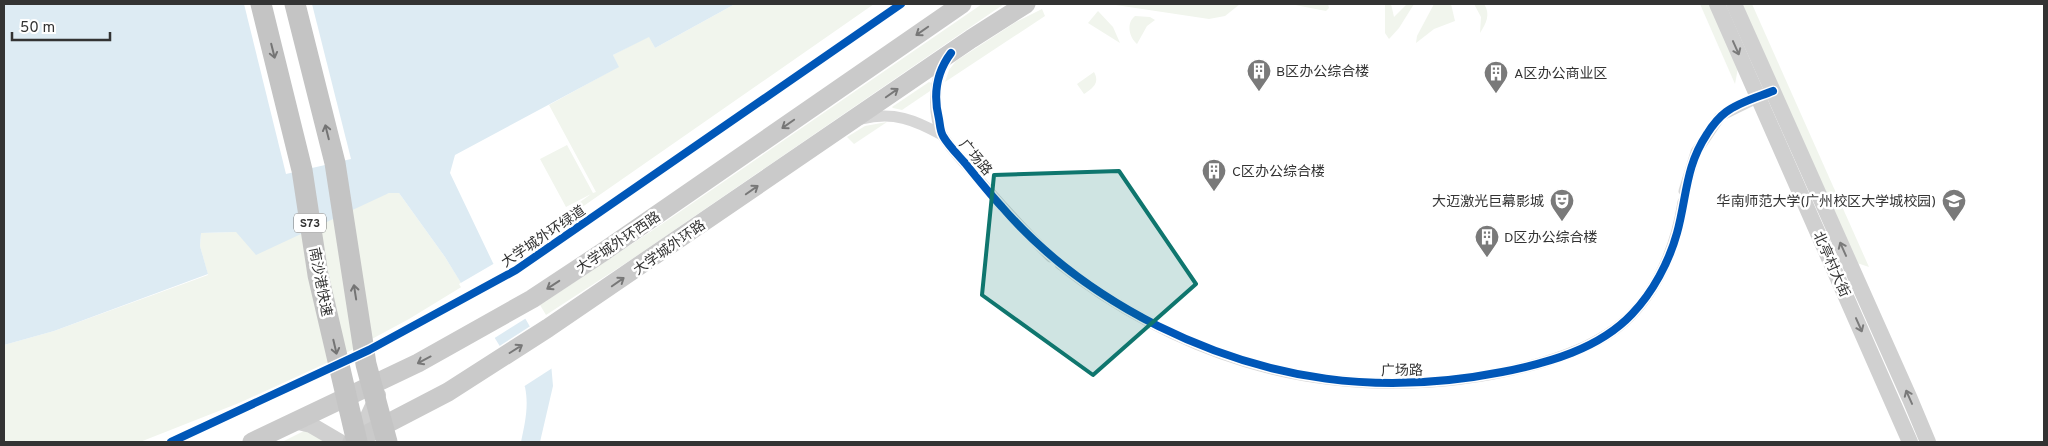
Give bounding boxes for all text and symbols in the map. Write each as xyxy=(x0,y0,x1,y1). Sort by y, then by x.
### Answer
scale bar xyxy=(12,10,110,42)
text: 50 m xyxy=(20,19,55,38)
one-way arrow xyxy=(915,26,929,36)
one-way arrow xyxy=(1732,40,1742,55)
one-way arrow xyxy=(269,43,278,59)
building icon: B区办公综合楼 xyxy=(1246,58,1272,92)
building icon: A区办公商业区 xyxy=(1483,60,1509,94)
place label: B区办公综合楼 xyxy=(1276,64,1369,81)
place label: A区办公商业区 xyxy=(1514,66,1608,83)
one-way arrow xyxy=(885,88,899,98)
one-way arrow xyxy=(782,119,796,129)
one-way arrow xyxy=(322,125,331,141)
street label: 广场路 xyxy=(955,136,995,180)
building icon: C区办公综合楼 xyxy=(1201,158,1227,192)
place label: C区办公综合楼 xyxy=(1232,164,1325,181)
one-way arrow xyxy=(745,185,759,195)
theatre icon: 大迈激光巨幕影城 xyxy=(1549,188,1575,222)
school or university icon: 华南师范大学(广州校区大学城校园) xyxy=(1941,188,1967,222)
place label: 华南师范大学(广州校区大学城校园) xyxy=(1716,193,1936,211)
place label: 大迈激光巨幕影城 xyxy=(1432,194,1544,211)
street label: 大学城外环绿道 xyxy=(498,202,589,272)
street label: 大学城外环西路 xyxy=(573,208,664,278)
road number: S73 xyxy=(294,214,326,232)
street label: 大学城外环路 xyxy=(630,216,709,279)
building icon: D区办公综合楼 xyxy=(1474,224,1500,258)
street label: 北亭村大街 xyxy=(1809,229,1854,300)
place label: D区办公综合楼 xyxy=(1504,230,1598,247)
one-way arrow xyxy=(1838,242,1848,257)
street label: 南沙港快速 xyxy=(305,246,335,318)
one-way arrow xyxy=(611,277,625,287)
one-way arrow xyxy=(547,280,561,290)
one-way arrow xyxy=(350,284,360,300)
one-way arrow xyxy=(1855,317,1865,332)
one-way arrow xyxy=(331,338,340,354)
one-way arrow xyxy=(508,344,522,354)
one-way arrow xyxy=(417,356,432,365)
street label: 广场路 xyxy=(1381,363,1423,380)
one-way arrow xyxy=(1904,390,1914,405)

